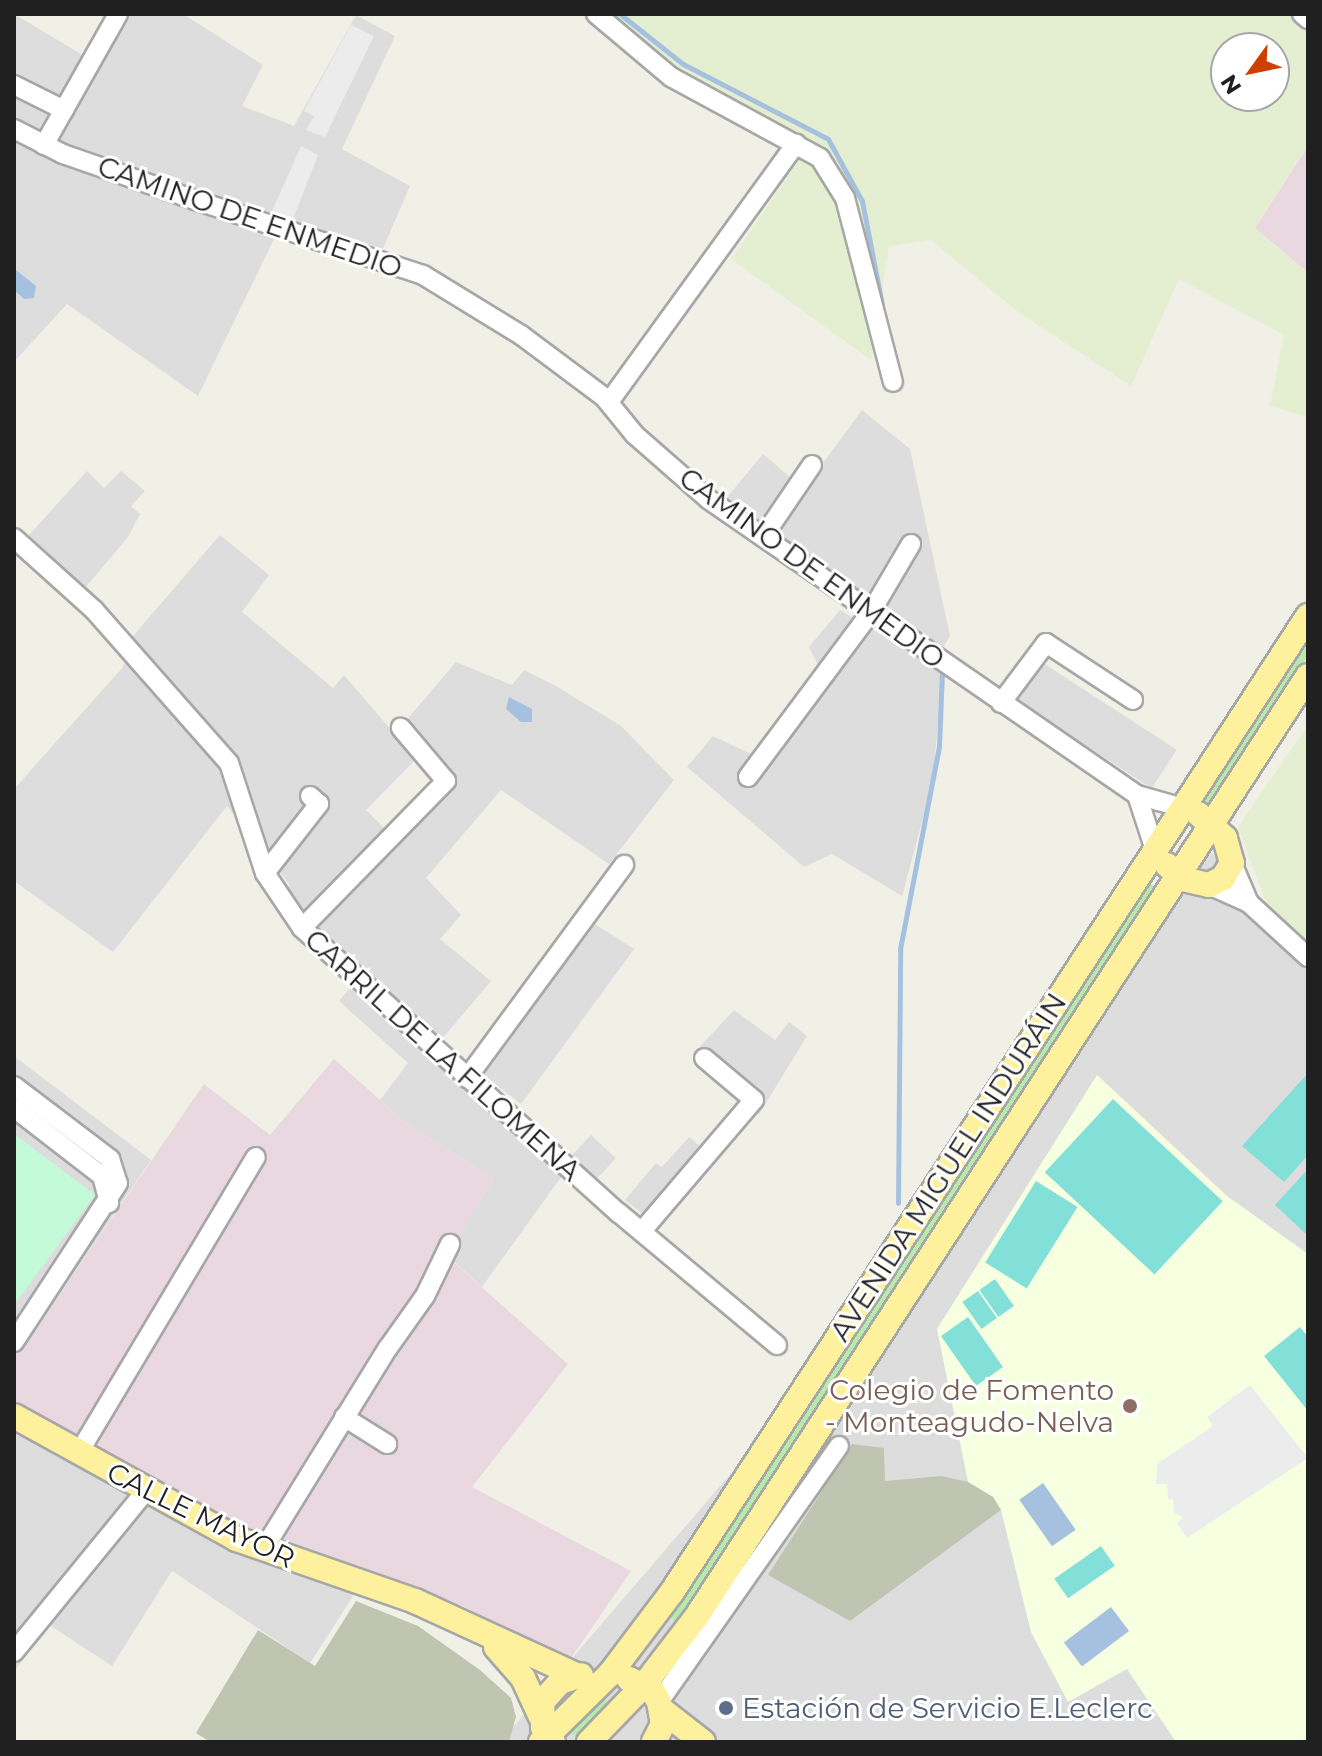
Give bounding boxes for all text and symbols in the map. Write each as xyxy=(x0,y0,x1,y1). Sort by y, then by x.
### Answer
north arrow xyxy=(1210,32,1290,112)
text: N xyxy=(1215,69,1247,99)
street label: CAMINO DE ENMEDIO xyxy=(94,149,406,285)
street label: CAMINO DE ENMEDIO xyxy=(673,461,951,675)
street label: CARRIL DE LA FILOMENA xyxy=(298,922,588,1188)
street label: AVENIDA MIGUEL INDURÁIN xyxy=(823,987,1073,1347)
place label: Colegio de Fomento - Monteagudo-Nelva xyxy=(825,1373,1114,1439)
marker: Colegio de Fomento - Monteagudo-Nelva xyxy=(1121,1397,1139,1415)
street label: CALLE MAYOR xyxy=(102,1455,300,1575)
place label: Estación de Servicio E.Leclerc xyxy=(742,1691,1153,1725)
marker: Estación de Servicio E.Leclerc xyxy=(717,1699,735,1717)

